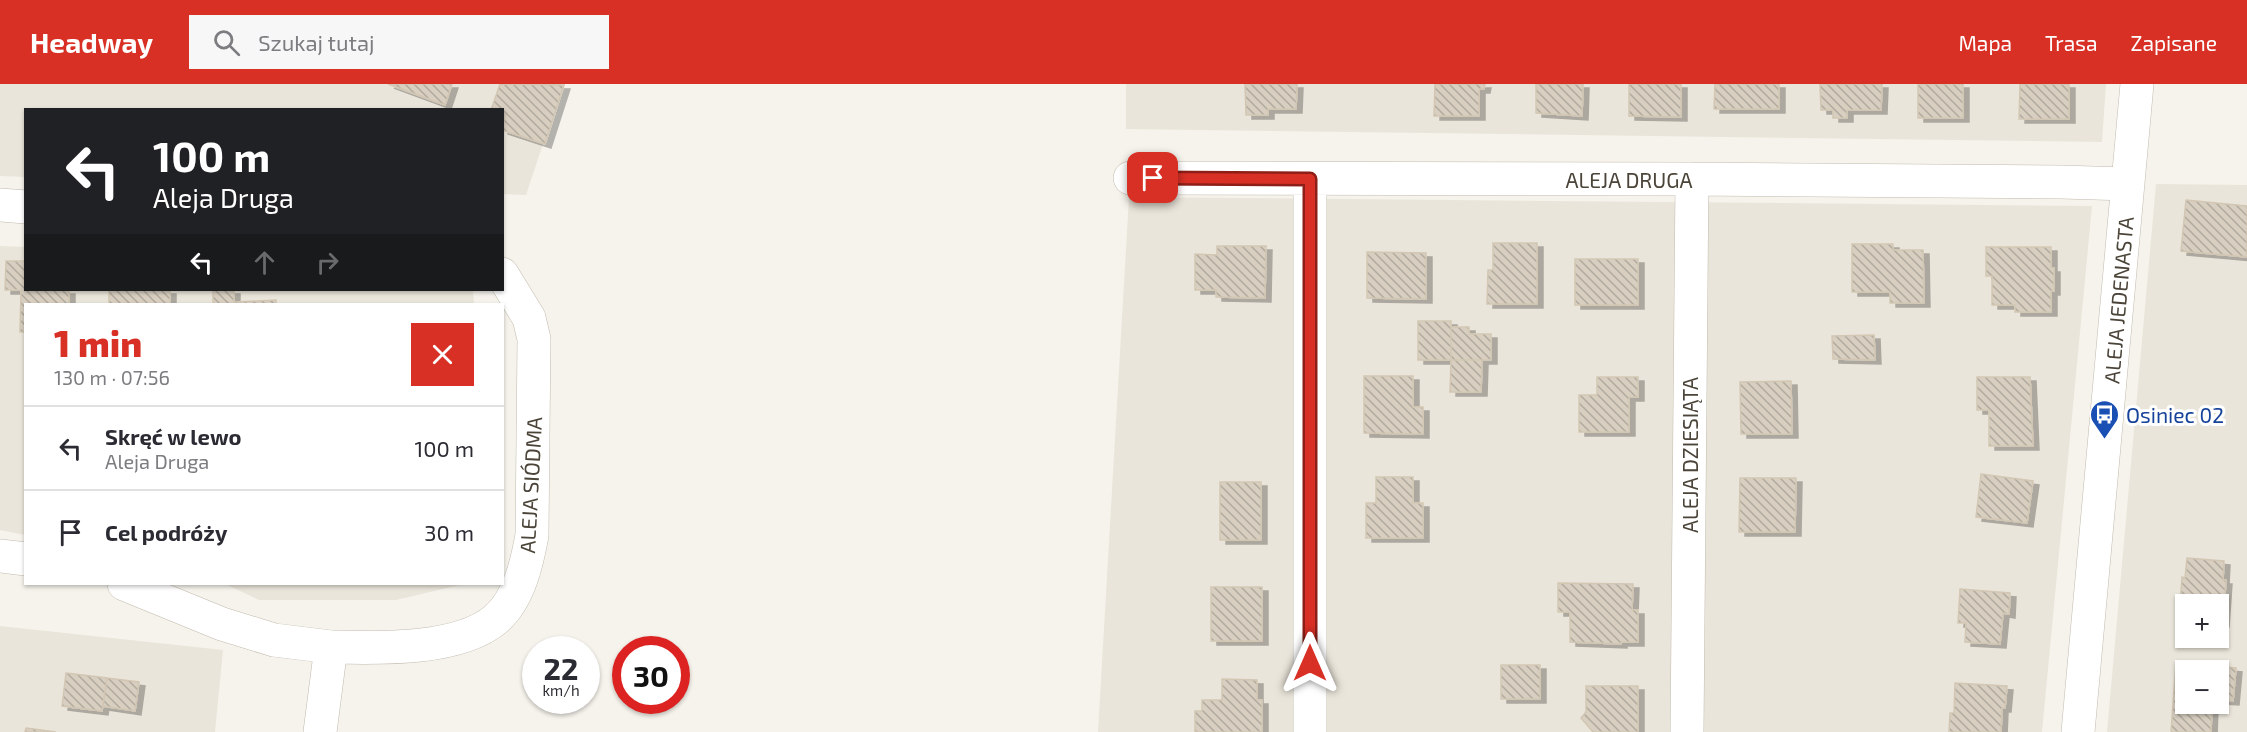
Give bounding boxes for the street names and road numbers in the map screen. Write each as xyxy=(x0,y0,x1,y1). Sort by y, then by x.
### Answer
street label: ALEJA DRUGA xyxy=(1565,167,1693,192)
street label: ALEJA JEDENASTA xyxy=(2098,215,2138,385)
street label: ALEJA DZIESIĄTA xyxy=(1677,377,1702,533)
street label: ALEJA SIÓDMA xyxy=(514,416,546,554)

